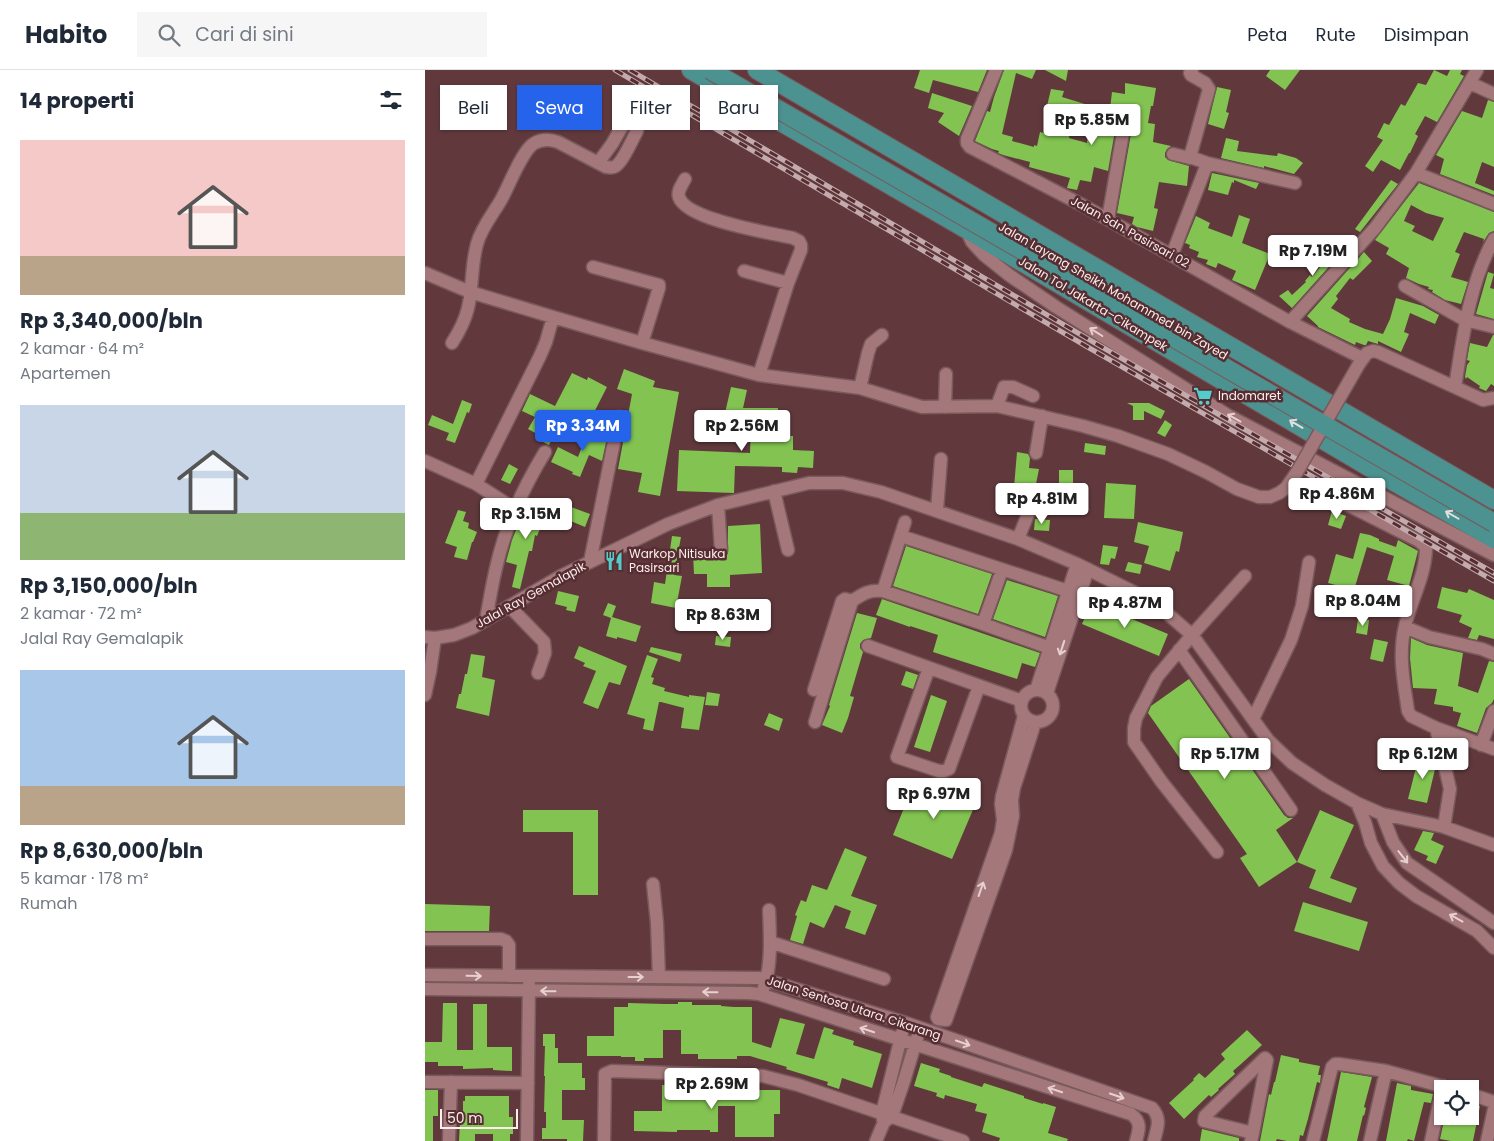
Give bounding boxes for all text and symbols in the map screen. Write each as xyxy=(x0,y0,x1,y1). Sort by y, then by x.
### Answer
search box xyxy=(137,12,487,57)
text: Habito xyxy=(25,18,107,51)
icon: search xyxy=(155,21,183,49)
text: Cari di sini xyxy=(195,21,294,48)
text: Peta xyxy=(1247,22,1287,47)
text: Rute xyxy=(1315,22,1356,47)
text: Disimpan xyxy=(1384,22,1469,47)
chip: Beli xyxy=(440,85,507,130)
chip: Sewa xyxy=(517,85,602,130)
chip: Filter xyxy=(612,85,690,130)
chip: Baru xyxy=(700,85,778,130)
text: 14 properti xyxy=(20,86,134,115)
icon: filters xyxy=(377,86,405,114)
pin: Rp 5.85M xyxy=(1040,104,1144,146)
text: Rp 5.85M xyxy=(1054,108,1130,131)
icon: home xyxy=(168,172,258,262)
street label: Jalan Sdn. Pasirsari 02 xyxy=(1068,192,1193,271)
street label: Jalan Layang Sheikh Mohammed bin Zayed xyxy=(996,218,1231,363)
pin: Rp 7.19M xyxy=(1261,234,1365,277)
text: Rp 7.19M xyxy=(1279,239,1347,262)
street label: Jalan Tol Jakarta–Cikampek xyxy=(1016,252,1172,355)
text: Rp 3,340,000/bln xyxy=(20,306,203,335)
one-way arrow xyxy=(1089,327,1103,337)
text: 2 kamar · 64 m² xyxy=(20,337,144,360)
text: Apartemen xyxy=(20,362,111,385)
supermarket icon: Indomaret xyxy=(1192,385,1214,407)
place label: Indomaret xyxy=(1218,387,1281,404)
pin: Rp 3.34M xyxy=(531,410,635,452)
pin: Rp 2.56M xyxy=(690,410,794,452)
one-way arrow xyxy=(1227,413,1242,422)
text: Rp 3.34M xyxy=(546,414,620,437)
text: Rp 2.56M xyxy=(705,414,779,437)
one-way arrow xyxy=(1290,419,1304,429)
icon: home xyxy=(168,437,258,527)
pin: Rp 4.86M xyxy=(1285,478,1389,520)
pin: Rp 4.81M xyxy=(990,482,1094,525)
text: Rp 4.86M xyxy=(1299,482,1375,505)
text: Rp 4.81M xyxy=(1006,487,1078,510)
pin: Rp 3.15M xyxy=(474,498,578,540)
text: Rp 3.15M xyxy=(491,502,561,525)
one-way arrow xyxy=(1445,509,1459,519)
place label: Warkop Nitisuka Pasirsari xyxy=(629,545,725,576)
restaurant icon: Warkop Nitisuka Pasirsari xyxy=(603,550,625,572)
street label: Jalal Ray Gemalapik xyxy=(473,557,589,632)
text: Rp 3,150,000/bln xyxy=(20,571,198,600)
pin: Rp 8.04M xyxy=(1311,584,1415,627)
pin: Rp 4.87M xyxy=(1073,586,1177,629)
text: Rp 8.04M xyxy=(1325,589,1401,612)
text: Rp 4.87M xyxy=(1088,591,1162,614)
pin: Rp 8.63M xyxy=(671,598,775,641)
text: 2 kamar · 72 m² xyxy=(20,602,142,625)
text: Rp 8.63M xyxy=(686,603,760,626)
text: Jalal Ray Gemalapik xyxy=(20,627,184,650)
one-way arrow xyxy=(1056,640,1066,656)
icon: home xyxy=(168,702,258,792)
pin: Rp 5.17M xyxy=(1173,738,1277,780)
pin: Rp 6.12M xyxy=(1371,738,1475,780)
text: Rp 5.17M xyxy=(1191,742,1259,765)
text: Rp 6.12M xyxy=(1388,742,1458,765)
pin: Rp 6.97M xyxy=(882,778,986,820)
text: Rp 6.97M xyxy=(898,782,970,805)
text: Rp 8,630,000/bln xyxy=(20,836,203,865)
one-way arrow xyxy=(1398,850,1409,863)
text: 5 kamar · 178 m² xyxy=(20,867,149,890)
one-way arrow xyxy=(977,881,987,897)
text: Rumah xyxy=(20,892,78,915)
one-way arrow xyxy=(1449,913,1464,922)
one-way arrow xyxy=(465,971,481,981)
street label: Jalan Sentosa Utara. Cikarang xyxy=(765,971,943,1044)
one-way arrow xyxy=(628,972,644,982)
one-way arrow xyxy=(540,986,556,996)
one-way arrow xyxy=(702,987,718,997)
one-way arrow xyxy=(859,1024,875,1034)
one-way arrow xyxy=(955,1039,971,1049)
pin: Rp 2.69M xyxy=(660,1068,764,1110)
text: Rp 2.69M xyxy=(675,1072,749,1095)
map controls xyxy=(1434,1080,1479,1125)
button: locate xyxy=(1434,1080,1479,1125)
one-way arrow xyxy=(1048,1085,1063,1094)
one-way arrow xyxy=(1109,1092,1125,1102)
scale bar xyxy=(440,1106,517,1129)
text: 50 m xyxy=(447,1108,483,1128)

